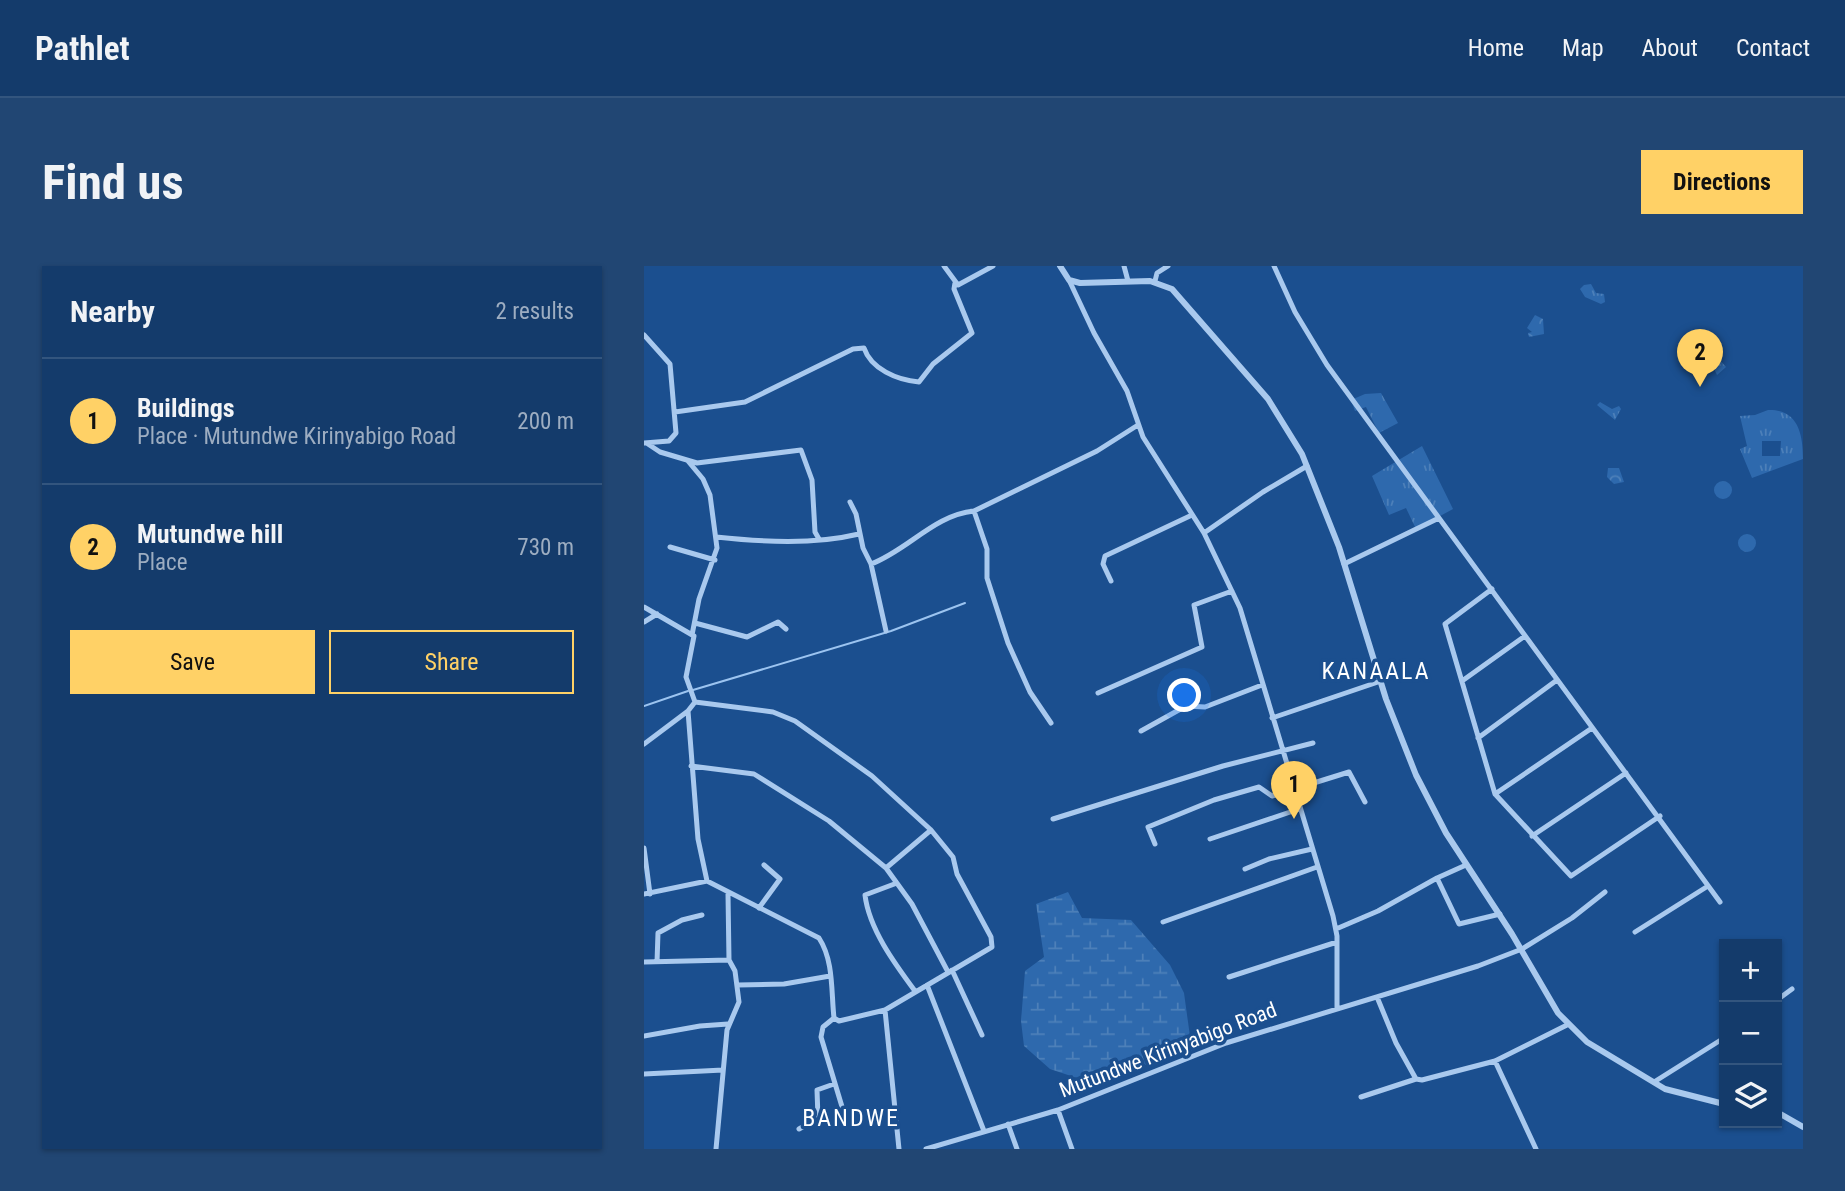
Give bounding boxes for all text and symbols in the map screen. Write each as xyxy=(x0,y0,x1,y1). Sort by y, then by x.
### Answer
text: Pathlet xyxy=(35,29,130,68)
text: Home xyxy=(1468,34,1524,62)
text: Map xyxy=(1562,34,1604,62)
text: About xyxy=(1642,34,1698,62)
text: Contact xyxy=(1736,34,1810,62)
button: Directions xyxy=(1641,150,1803,214)
text: Find us xyxy=(42,154,184,211)
text: Nearby xyxy=(70,294,155,329)
text: 2 results xyxy=(496,298,574,325)
pin: 2 xyxy=(1677,329,1723,387)
text: Buildings xyxy=(137,393,235,423)
text: 1 xyxy=(87,408,99,435)
text: 200 m xyxy=(517,408,574,435)
text: Place · Mutundwe Kirinyabigo Road xyxy=(137,423,456,450)
text: Mutundwe hill xyxy=(137,519,283,549)
text: 2 xyxy=(87,534,99,561)
text: 730 m xyxy=(517,534,574,561)
text: Place xyxy=(137,549,187,576)
button: Save xyxy=(70,630,315,694)
button: Share xyxy=(329,630,574,694)
district label: KANAALA xyxy=(1321,657,1431,685)
your location xyxy=(1167,678,1201,712)
pin: 1 xyxy=(1271,761,1317,819)
map controls xyxy=(1719,939,1782,1128)
button: + xyxy=(1719,939,1782,1002)
street label: Mutundwe Kirinyabigo Road xyxy=(1056,997,1280,1103)
button: − xyxy=(1719,1002,1782,1065)
button: layers xyxy=(1719,1065,1782,1128)
district label: BANDWE xyxy=(802,1104,900,1132)

